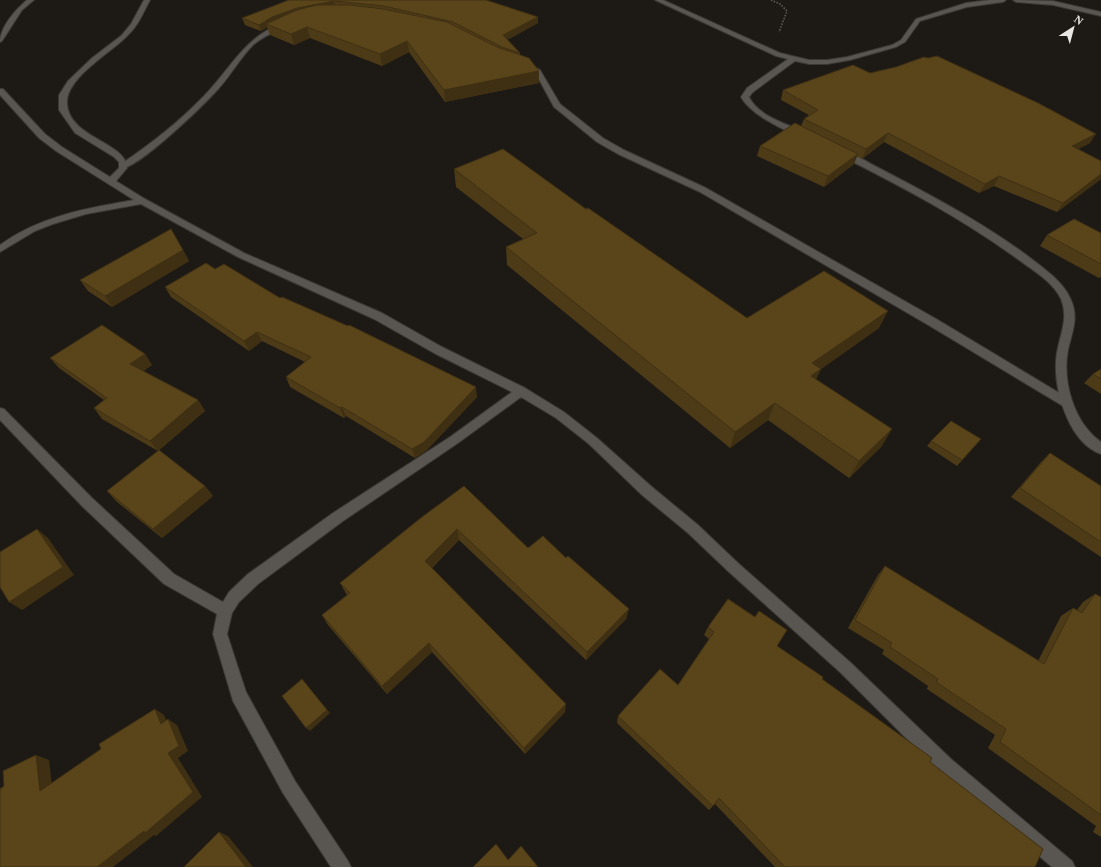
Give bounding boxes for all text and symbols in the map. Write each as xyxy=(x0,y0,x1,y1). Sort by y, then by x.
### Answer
north arrow xyxy=(1053,8,1093,48)
text: N xyxy=(1072,13,1086,27)

